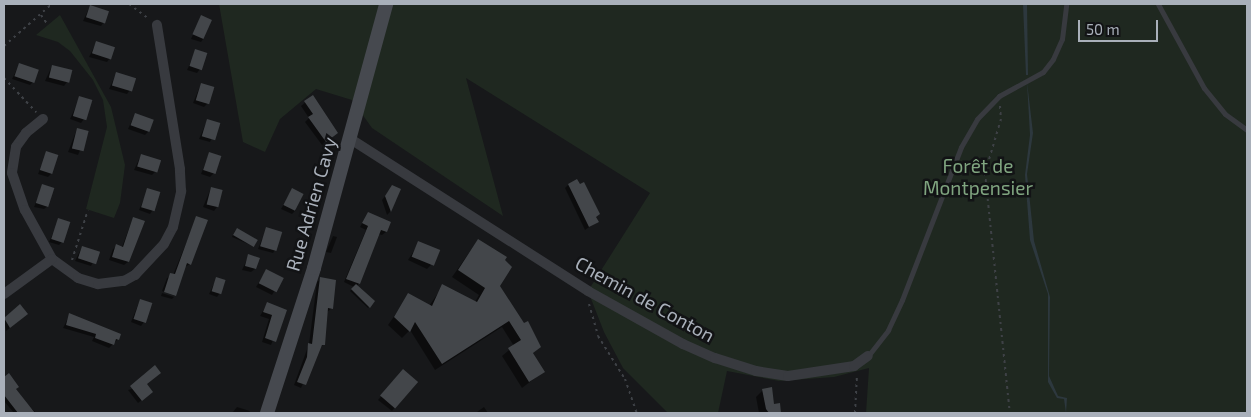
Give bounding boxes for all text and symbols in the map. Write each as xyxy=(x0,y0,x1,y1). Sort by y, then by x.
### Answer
scale bar xyxy=(1081,10,1161,42)
text: 50 m xyxy=(1086,20,1120,38)
street label: Rue Adrien Cavy xyxy=(281,134,341,274)
park label: Forêt de Montpensier xyxy=(923,155,1033,199)
street label: Chemin de Conton xyxy=(571,251,719,347)

